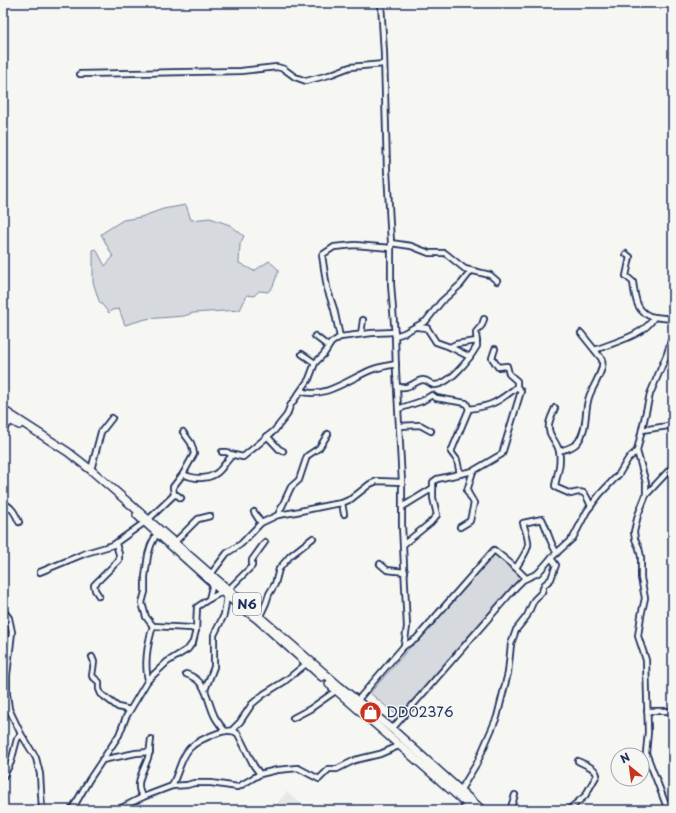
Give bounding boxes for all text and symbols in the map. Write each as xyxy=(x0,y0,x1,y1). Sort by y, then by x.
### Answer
road number: N6 xyxy=(233,593,261,615)
shop icon: DD02376 xyxy=(358,699,384,725)
place label: DD02376 xyxy=(386,701,454,722)
north arrow xyxy=(610,747,650,787)
text: N xyxy=(617,748,633,767)

